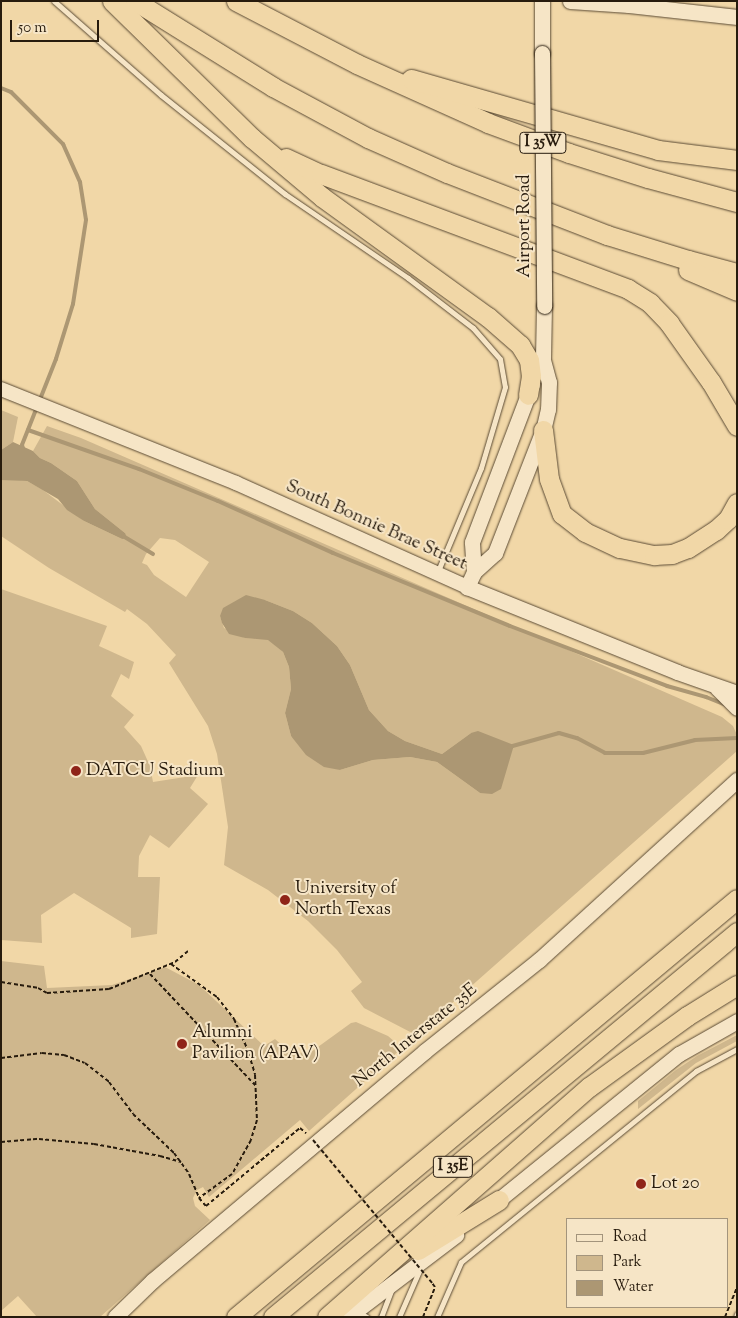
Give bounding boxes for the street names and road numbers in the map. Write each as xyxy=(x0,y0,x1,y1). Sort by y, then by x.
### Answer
road number: I 35W xyxy=(519,130,567,156)
street label: Airport Road xyxy=(514,174,536,278)
street label: South Bonnie Brae Street xyxy=(282,476,470,576)
street label: North Interstate 35E xyxy=(350,979,482,1093)
road number: I 35E xyxy=(432,1154,474,1180)

